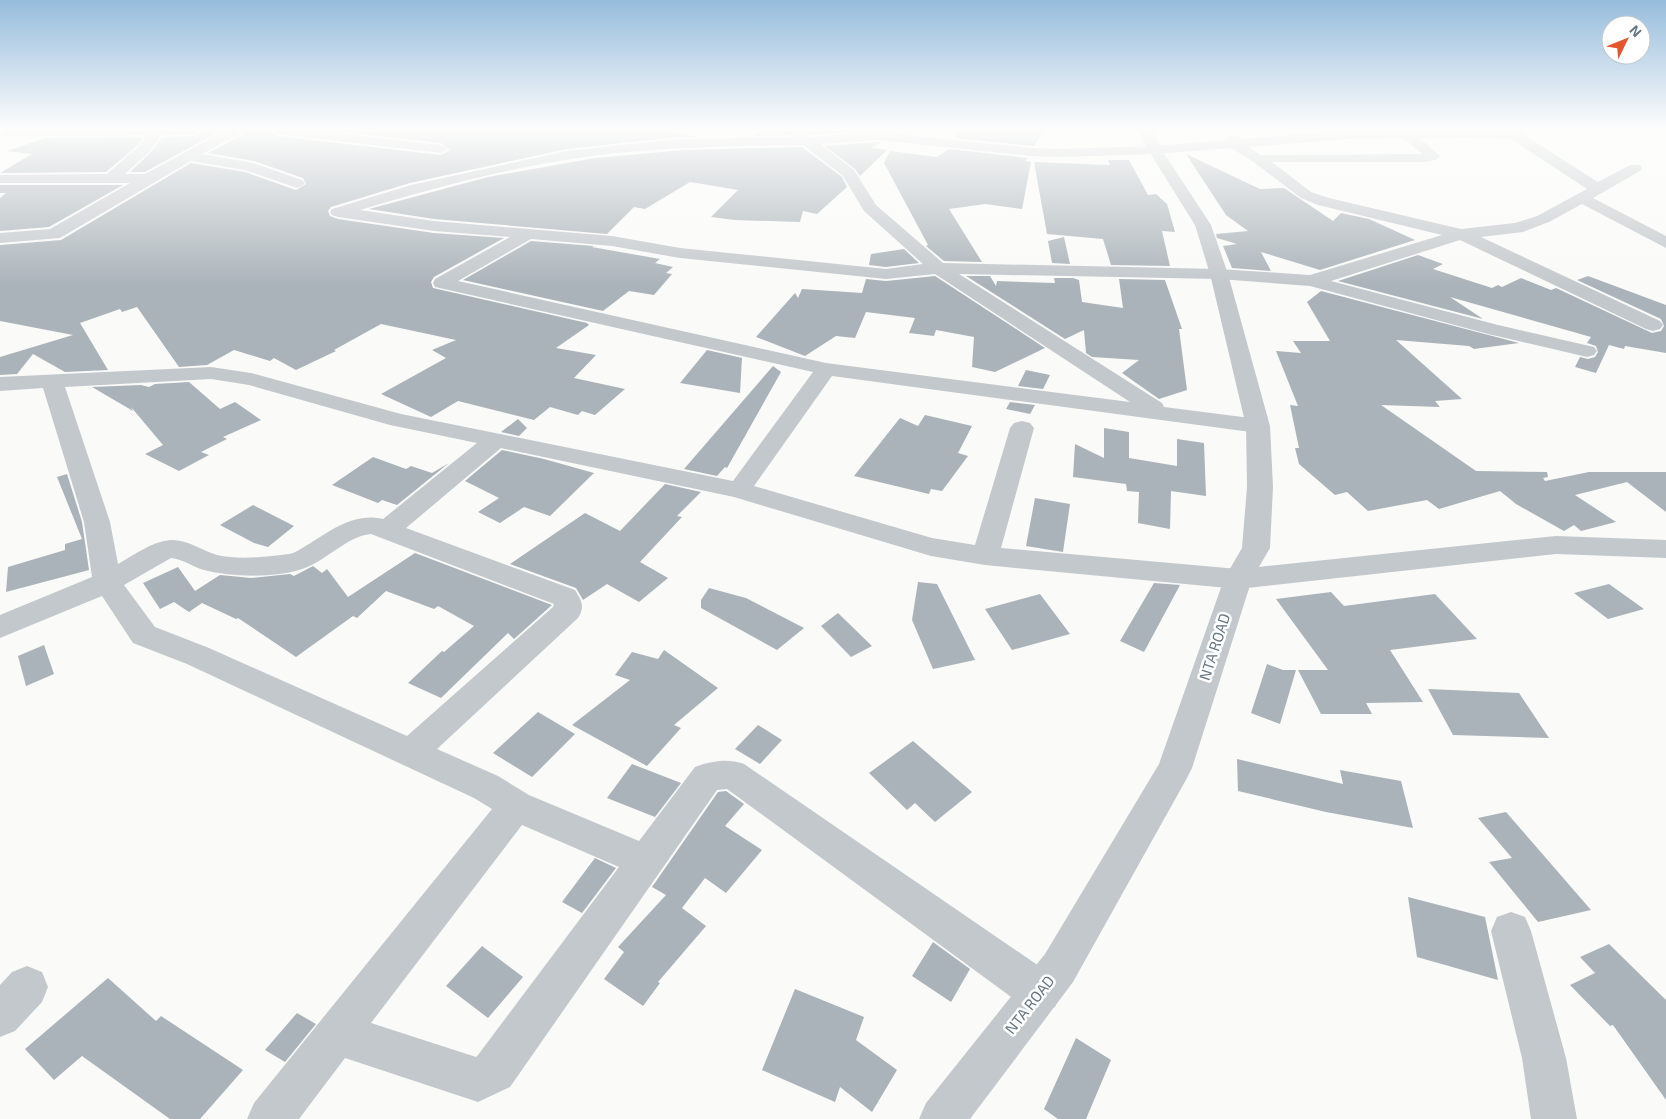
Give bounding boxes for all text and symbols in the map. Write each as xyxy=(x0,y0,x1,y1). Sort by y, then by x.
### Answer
north arrow xyxy=(1601,15,1651,65)
text: N xyxy=(1626,21,1646,40)
street label: NTA ROAD xyxy=(1195,611,1233,682)
street label: NTA ROAD xyxy=(1001,972,1058,1037)

